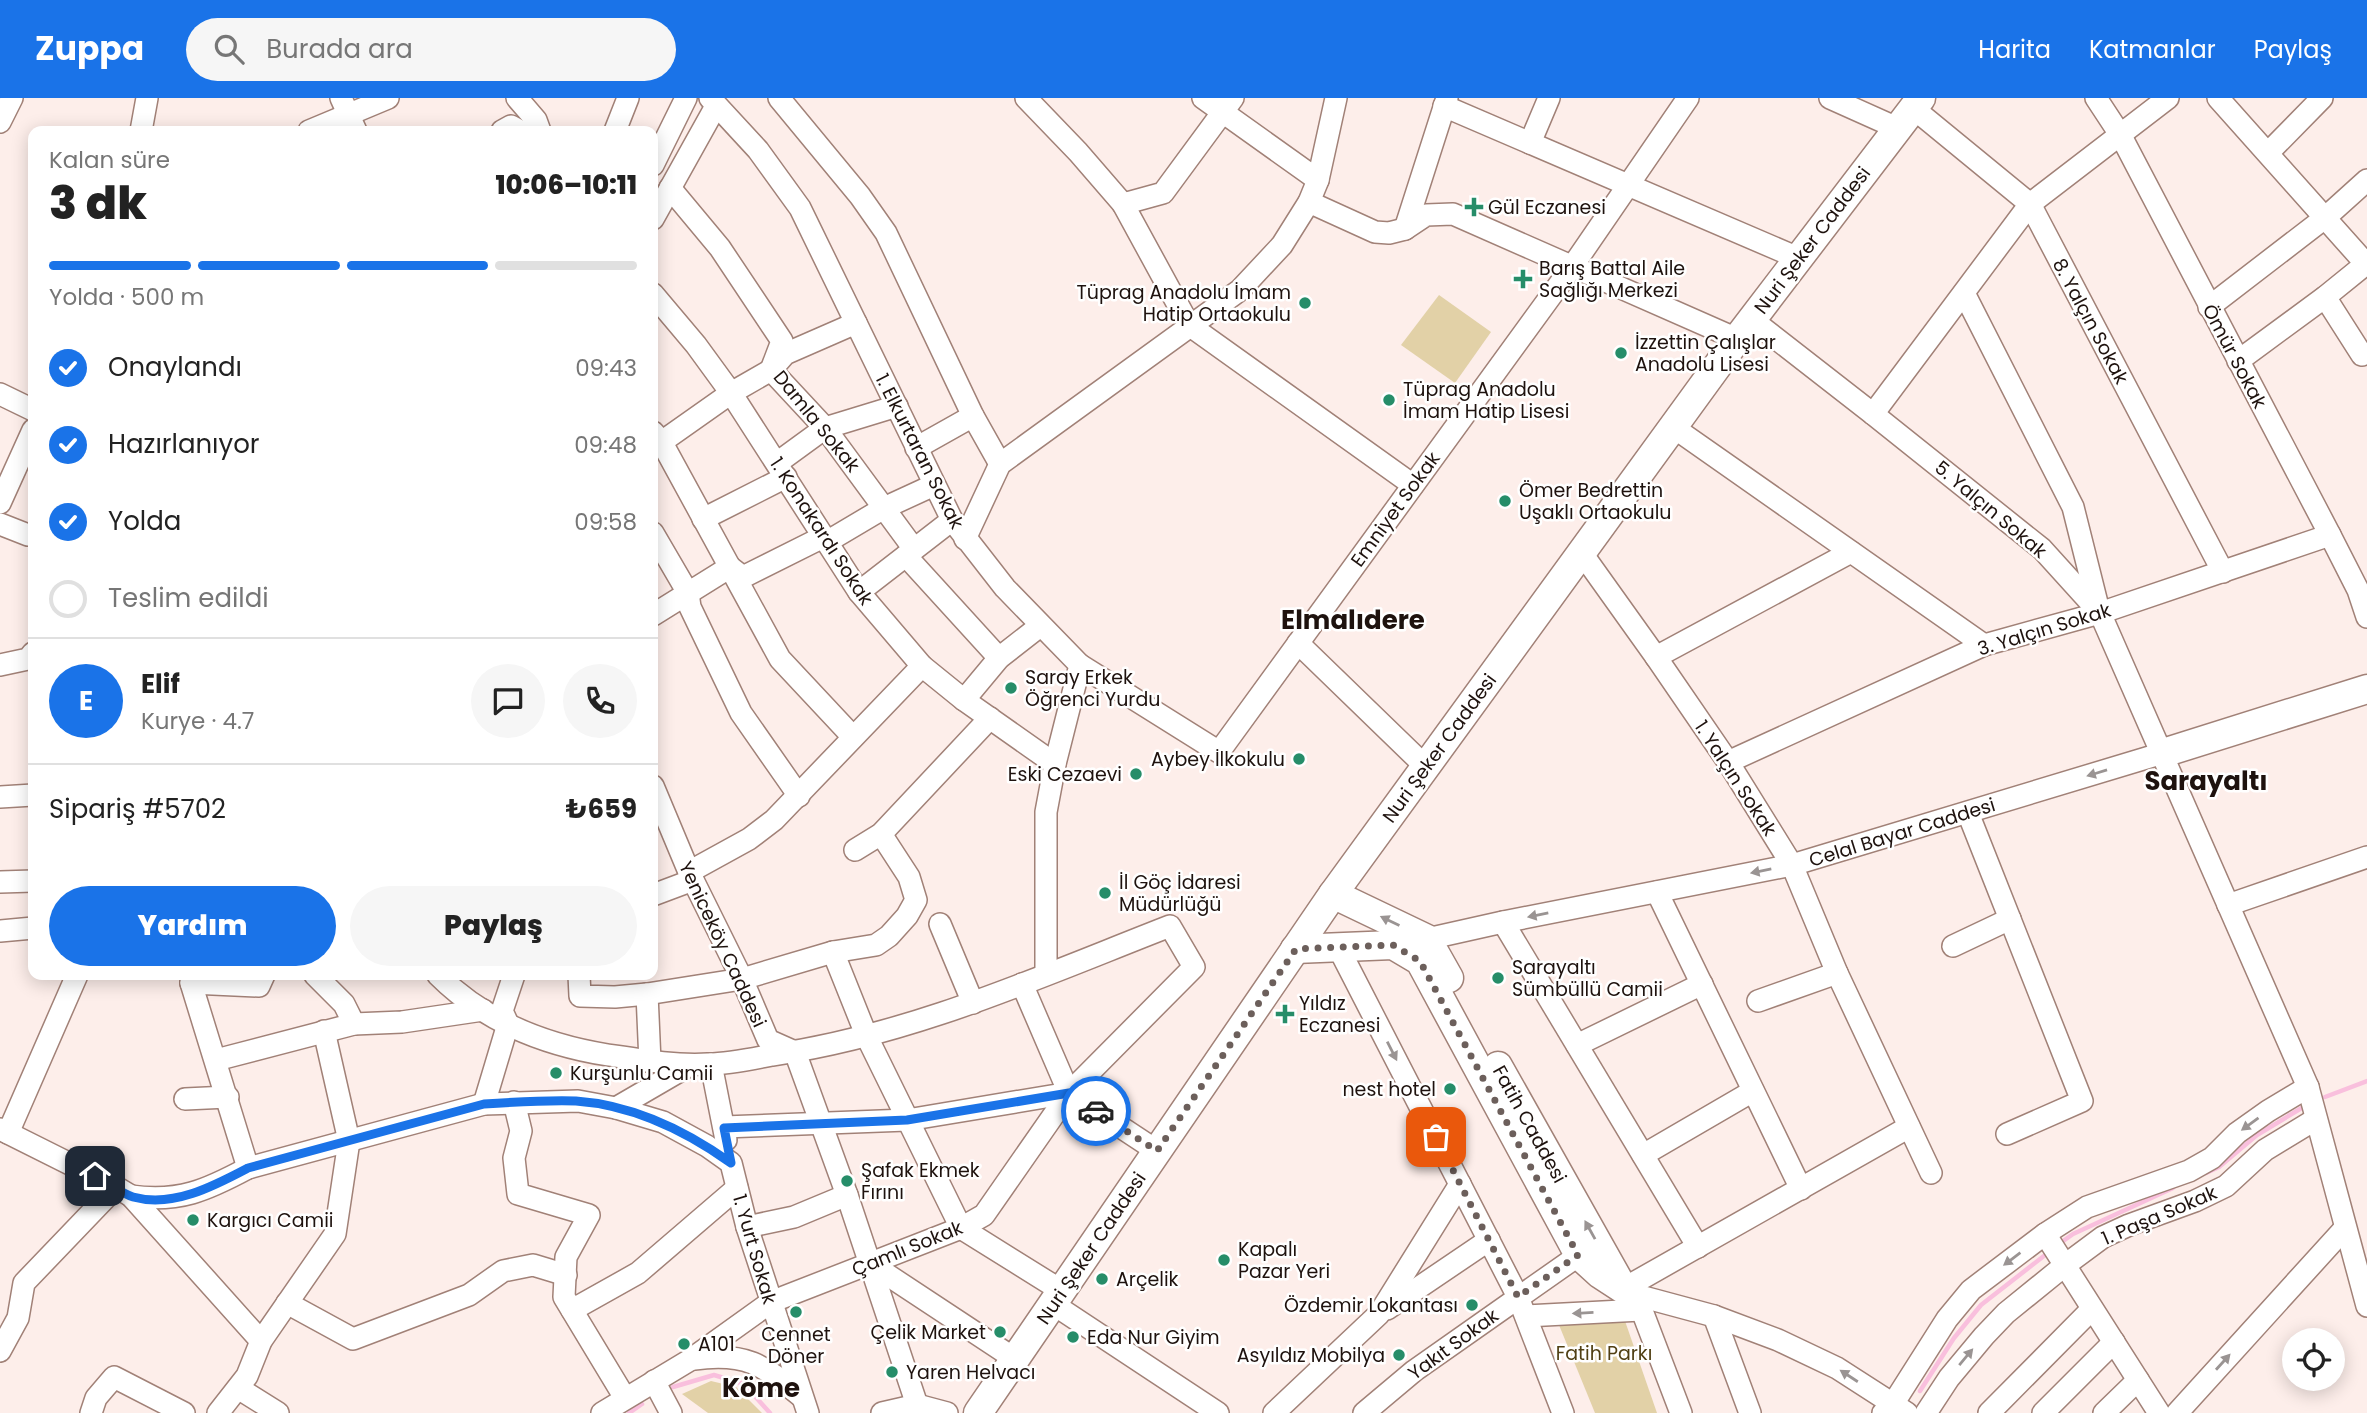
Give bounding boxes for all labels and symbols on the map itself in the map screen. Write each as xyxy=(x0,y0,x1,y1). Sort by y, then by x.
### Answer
street label: Nuri Şeker Caddesi xyxy=(1748,161,1877,320)
place label: Gül Eczanesi xyxy=(1488,194,1606,221)
marker: Gül Eczanesi xyxy=(1466,199,1482,215)
street label: 8. Yalçın Sokak xyxy=(2046,254,2135,389)
place label: Barış Battal Aile Sağlığı Merkezi xyxy=(1539,255,1685,304)
marker: Barış Battal Aile Sağlığı Merkezi xyxy=(1513,269,1533,289)
place label: Tüprag Anadolu İmam Hatip Ortaokulu xyxy=(1076,279,1291,328)
marker: Tüprag Anadolu İmam Hatip Ortaokulu xyxy=(1297,295,1313,311)
street label: Ömür Sokak xyxy=(2196,299,2273,413)
place label: İzzettin Çalışlar Anadolu Lisesi xyxy=(1635,329,1776,378)
marker: İzzettin Çalışlar Anadolu Lisesi xyxy=(1613,345,1629,361)
street label: Damla Sokak xyxy=(767,365,866,478)
street label: 1. Elkurtaran Sokak xyxy=(869,369,971,534)
place label: Tüprag Anadolu İmam Hatip Lisesi xyxy=(1403,376,1569,425)
marker: Tüprag Anadolu İmam Hatip Lisesi xyxy=(1381,392,1397,408)
street label: Emniyet Sokak xyxy=(1344,446,1447,572)
street label: 1. Konakardı Sokak xyxy=(763,452,880,611)
street label: 5. Yalçın Sokak xyxy=(1929,454,2053,564)
place label: Ömer Bedrettin Uşaklı Ortaokulu xyxy=(1519,477,1672,526)
marker: Ömer Bedrettin Uşaklı Ortaokulu xyxy=(1497,493,1513,509)
street label: 3. Yalçın Sokak xyxy=(1974,596,2114,663)
district label: Elmalıdere xyxy=(1281,602,1425,638)
place label: Saray Erkek Öğrenci Yurdu xyxy=(1025,664,1160,713)
street label: Nuri Şeker Caddesi xyxy=(1376,668,1503,828)
marker: Saray Erkek Öğrenci Yurdu xyxy=(1003,680,1019,696)
street label: 1. Yalçın Sokak xyxy=(1688,715,1783,842)
place label: Aybey İlkokulu xyxy=(1151,746,1285,773)
marker: Aybey İlkokulu xyxy=(1291,751,1307,767)
place label: Eski Cezaevi xyxy=(1008,761,1122,788)
district label: Sarayaltı xyxy=(2144,763,2268,799)
marker: Eski Cezaevi xyxy=(1128,766,1144,782)
one-way arrow xyxy=(2087,769,2108,779)
street label: Celal Bayar Caddesi xyxy=(1806,791,1999,874)
street label: Yeniceköy Caddesi xyxy=(672,857,773,1032)
one-way arrow xyxy=(1750,866,1772,877)
place label: İl Göç İdaresi Müdürlüğü xyxy=(1119,869,1241,918)
marker: İl Göç İdaresi Müdürlüğü xyxy=(1097,885,1113,901)
one-way arrow xyxy=(1527,910,1549,921)
one-way arrow xyxy=(1380,915,1400,927)
place label: Sarayaltı Sümbüllü Camii xyxy=(1512,954,1663,1003)
marker: Sarayaltı Sümbüllü Camii xyxy=(1490,970,1506,986)
place label: Yıldız Eczanesi xyxy=(1299,990,1380,1039)
marker: Yıldız Eczanesi xyxy=(1277,1006,1293,1022)
one-way arrow xyxy=(1386,1041,1397,1061)
place label: Kurşunlu Camii xyxy=(570,1060,713,1087)
street label: Fatih Caddesi xyxy=(1486,1060,1573,1188)
marker: Kurşunlu Camii xyxy=(548,1065,564,1081)
courier xyxy=(1061,1076,1131,1146)
place label: nest hotel xyxy=(1342,1076,1436,1103)
marker: nest hotel xyxy=(1442,1081,1458,1097)
pin xyxy=(1406,1107,1466,1167)
one-way arrow xyxy=(2241,1116,2259,1130)
pin xyxy=(65,1146,125,1206)
place label: Şafak Ekmek Fırını xyxy=(861,1157,980,1206)
street label: Nuri Şeker Caddesi xyxy=(1030,1167,1153,1330)
marker: Şafak Ekmek Fırını xyxy=(839,1173,855,1189)
street label: 1. Paşa Sokak xyxy=(2098,1179,2221,1252)
street label: 1. Yurt Sokak xyxy=(726,1191,783,1307)
place label: Kargıcı Camii xyxy=(207,1207,334,1234)
marker: Kargıcı Camii xyxy=(185,1212,201,1228)
street label: Çamlı Sokak xyxy=(848,1214,967,1283)
one-way arrow xyxy=(1584,1220,1596,1239)
place label: Kapalı Pazar Yeri xyxy=(1238,1236,1330,1285)
one-way arrow xyxy=(2004,1251,2022,1266)
marker: Kapalı Pazar Yeri xyxy=(1216,1252,1232,1268)
place label: Arçelik xyxy=(1116,1266,1179,1293)
marker: Arçelik xyxy=(1094,1271,1110,1287)
place label: Özdemir Lokantası xyxy=(1284,1292,1458,1319)
marker: Özdemir Lokantası xyxy=(1464,1297,1480,1313)
street label: Yakıt Sokak xyxy=(1402,1302,1504,1387)
marker: Cennet Döner xyxy=(788,1304,804,1320)
one-way arrow xyxy=(1572,1307,1594,1318)
place label: Çelik Market xyxy=(871,1319,986,1346)
place label: Cennet Döner xyxy=(761,1321,831,1370)
marker: Çelik Market xyxy=(992,1324,1008,1340)
place label: Eda Nur Giyim xyxy=(1087,1324,1220,1351)
marker: Eda Nur Giyim xyxy=(1065,1329,1081,1345)
place label: A101 xyxy=(698,1331,735,1358)
marker: A101 xyxy=(676,1336,692,1352)
park label: Fatih Parkı xyxy=(1556,1340,1652,1367)
place label: Asyıldız Mobilya xyxy=(1237,1342,1385,1369)
marker: Asyıldız Mobilya xyxy=(1391,1347,1407,1363)
one-way arrow xyxy=(1958,1349,1973,1366)
one-way arrow xyxy=(2215,1353,2231,1371)
place label: Yaren Helvacı xyxy=(906,1359,1035,1386)
marker: Yaren Helvacı xyxy=(884,1364,900,1380)
one-way arrow xyxy=(1840,1369,1859,1382)
district label: Köme xyxy=(722,1370,800,1406)

